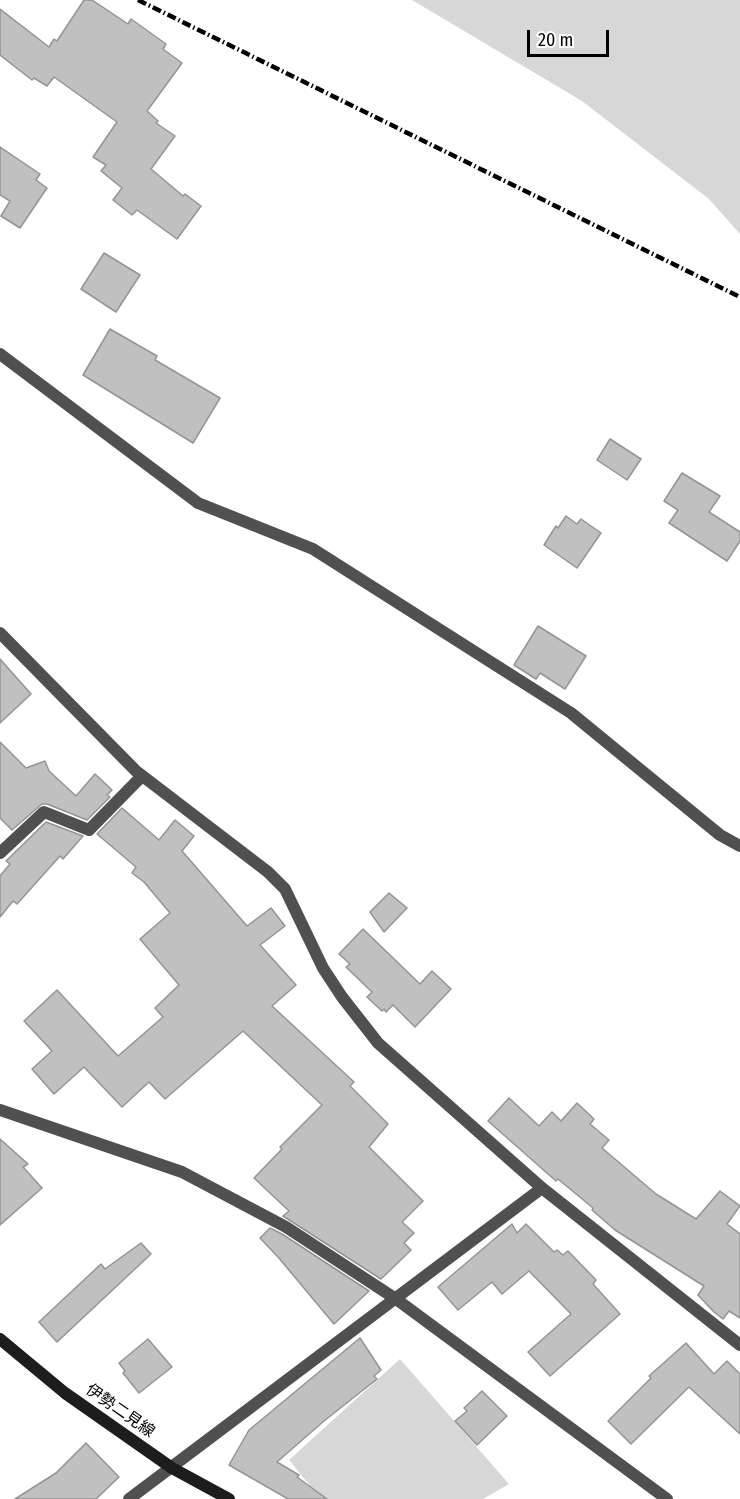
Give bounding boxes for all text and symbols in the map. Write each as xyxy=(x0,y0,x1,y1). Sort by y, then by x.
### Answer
scale bar xyxy=(530,18,612,56)
text: 20 m xyxy=(538,29,573,51)
street label: 伊勢二見線 xyxy=(82,1380,158,1442)

